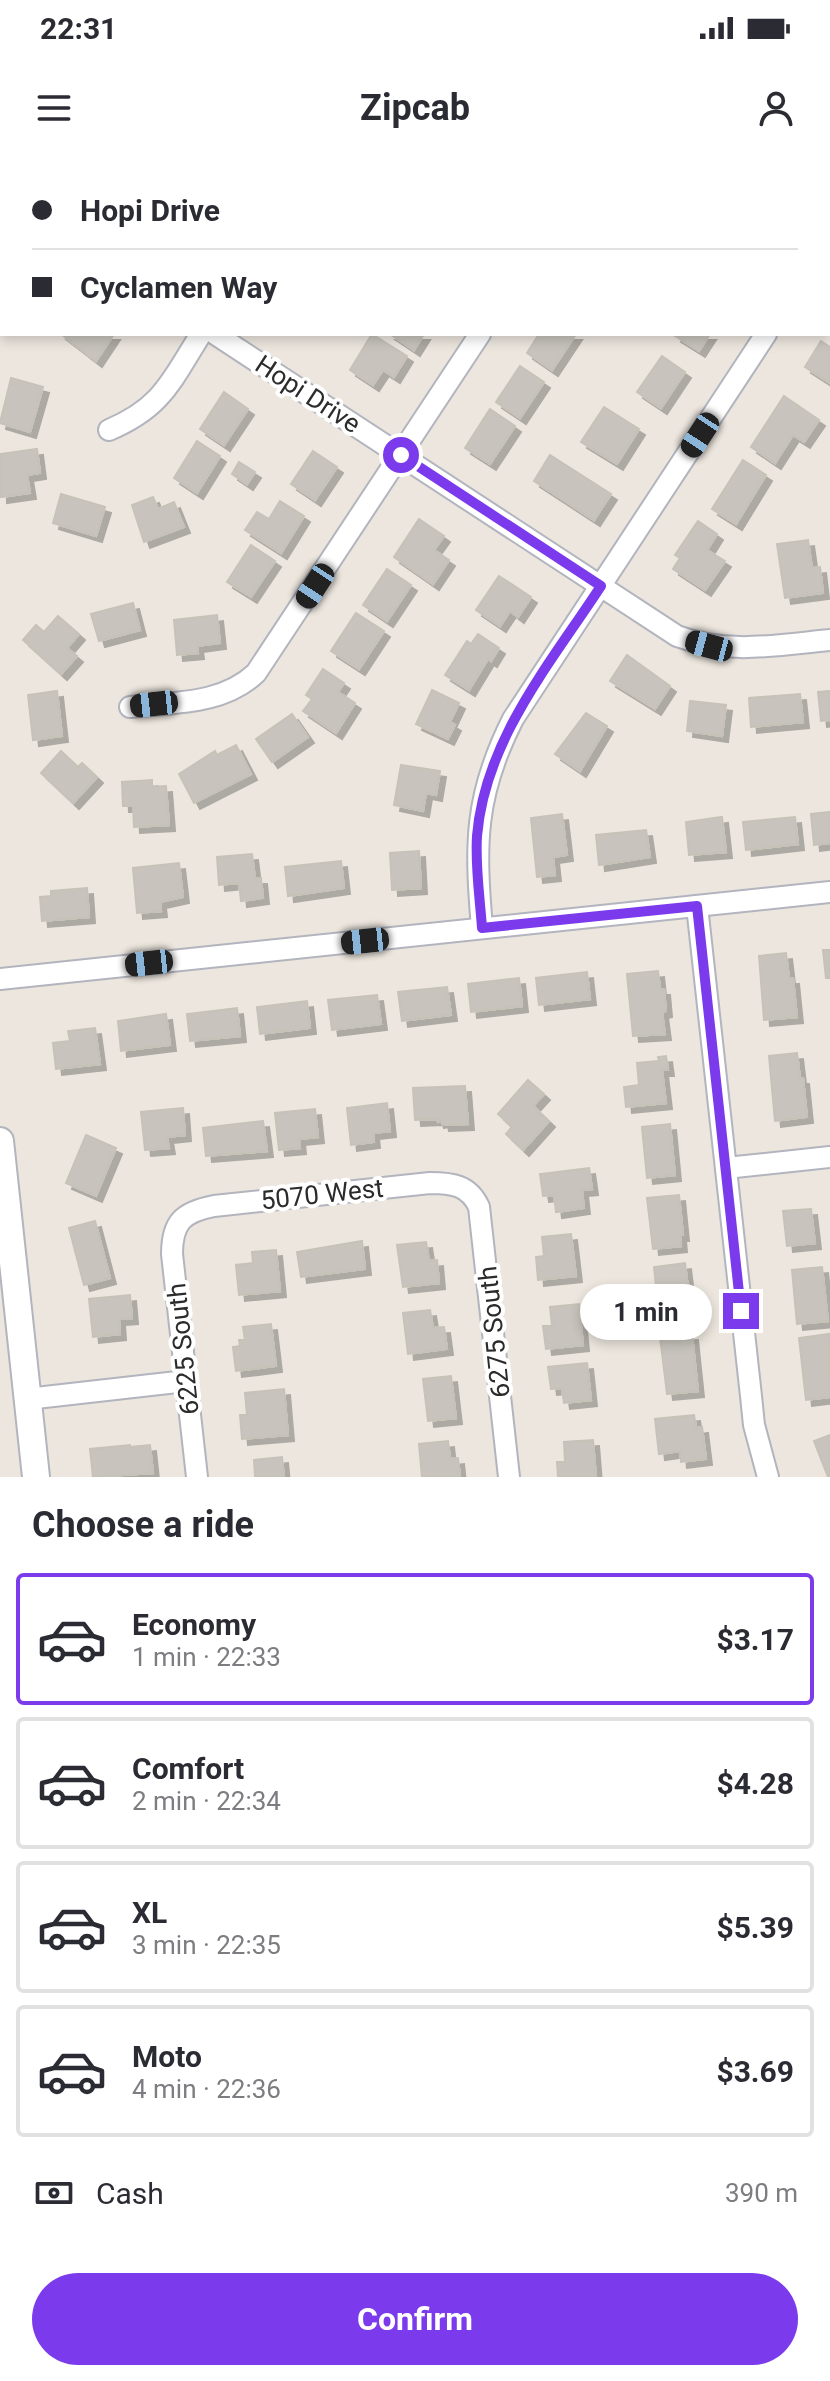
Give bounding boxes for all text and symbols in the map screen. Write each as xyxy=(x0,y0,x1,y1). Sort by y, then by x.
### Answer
text: 22:31 xyxy=(40,11,117,46)
icon: menu xyxy=(32,86,76,130)
icon: person xyxy=(754,86,798,130)
text: Zipcab xyxy=(360,87,470,129)
text: Hopi Drive xyxy=(80,193,220,228)
text: Cyclamen Way xyxy=(80,270,277,305)
street label: Hopi Drive xyxy=(250,349,366,439)
car xyxy=(677,408,723,462)
route start xyxy=(383,437,419,473)
car xyxy=(292,559,338,613)
car xyxy=(683,628,735,664)
car xyxy=(129,690,179,718)
car xyxy=(340,927,390,955)
car xyxy=(124,949,174,977)
street label: 5070 West xyxy=(259,1173,385,1215)
street label: 6275 South xyxy=(472,1265,516,1399)
street label: 6225 South xyxy=(161,1282,205,1416)
callout: 1 min xyxy=(581,1283,713,1339)
route end xyxy=(723,1293,759,1329)
text: 1 min xyxy=(613,1297,679,1327)
text: Choose a ride xyxy=(32,1504,254,1546)
icon: car xyxy=(36,1603,108,1675)
text: Economy xyxy=(132,1607,256,1642)
text: $3.17 xyxy=(716,1622,794,1657)
text: 1 min · 22:33 xyxy=(132,1642,281,1672)
icon: car xyxy=(36,1747,108,1819)
text: Comfort xyxy=(132,1751,244,1786)
text: $4.28 xyxy=(716,1766,794,1801)
text: 2 min · 22:34 xyxy=(132,1786,281,1816)
icon: car xyxy=(36,1891,108,1963)
text: XL xyxy=(132,1895,167,1930)
text: $5.39 xyxy=(716,1910,794,1945)
text: 3 min · 22:35 xyxy=(132,1930,281,1960)
icon: car xyxy=(36,2035,108,2107)
text: Moto xyxy=(132,2039,202,2074)
text: $3.69 xyxy=(716,2054,794,2089)
text: 4 min · 22:36 xyxy=(132,2074,281,2104)
icon: cash xyxy=(32,2171,76,2215)
text: Cash xyxy=(96,2176,164,2211)
text: 390 m xyxy=(725,2178,798,2208)
button: Confirm xyxy=(32,2273,798,2365)

